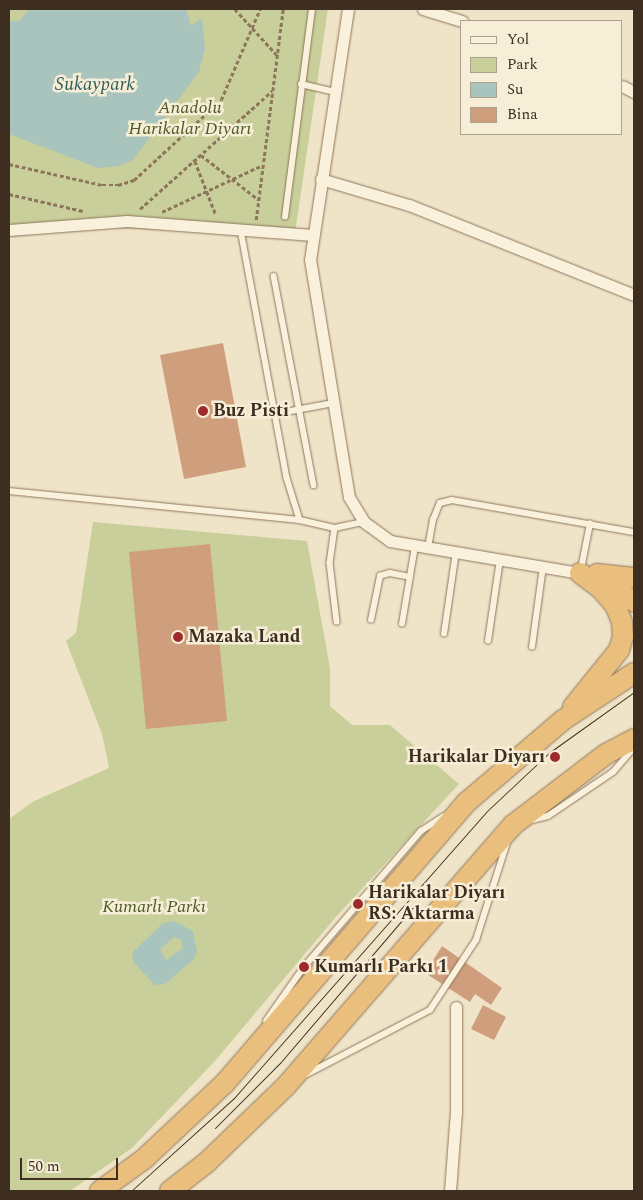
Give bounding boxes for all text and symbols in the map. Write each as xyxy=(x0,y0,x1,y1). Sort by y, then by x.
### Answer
legend xyxy=(460,20,623,135)
text: Yol xyxy=(507,28,529,51)
text: Park xyxy=(507,53,538,76)
water label: Sukaypark xyxy=(55,74,135,96)
text: Su xyxy=(507,78,523,101)
park label: Anadolu Harikalar Diyarı xyxy=(129,98,251,140)
text: Bina xyxy=(507,103,538,126)
place label: Buz Pisti xyxy=(213,400,289,422)
marker: Buz Pisti xyxy=(197,405,209,417)
place label: Mazaka Land xyxy=(188,626,300,648)
marker: Mazaka Land xyxy=(172,631,184,643)
place label: Harikalar Diyarı xyxy=(408,746,545,768)
marker: Harikalar Diyarı xyxy=(549,751,561,763)
place label: Harikalar Diyarı RS: Aktarma xyxy=(368,883,505,926)
park label: Kumarlı Parkı xyxy=(102,896,206,918)
marker: Harikalar Diyarı RS: Aktarma xyxy=(352,898,364,910)
place label: Kumarlı Parkı 1 xyxy=(314,956,448,978)
marker: Kumarlı Parkı 1 xyxy=(298,961,310,973)
scale bar xyxy=(22,1148,120,1180)
text: 50 m xyxy=(28,1155,60,1178)

